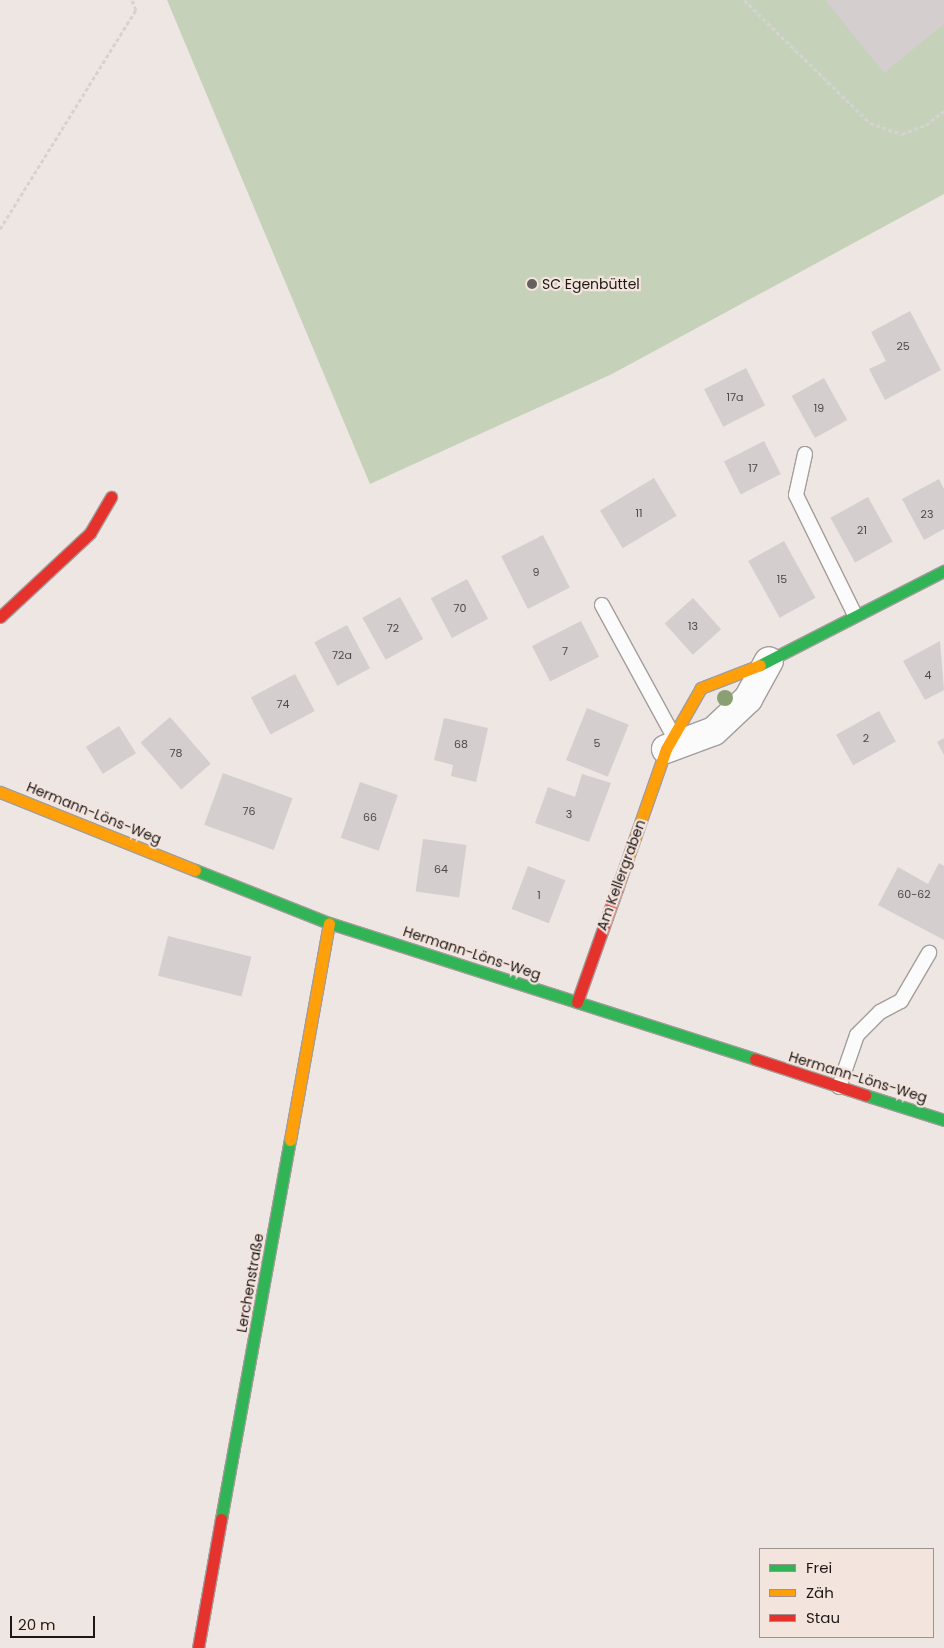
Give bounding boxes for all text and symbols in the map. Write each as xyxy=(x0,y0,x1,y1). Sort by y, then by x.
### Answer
place label: SC Egenbüttel xyxy=(542,276,640,292)
marker: SC Egenbüttel xyxy=(526,278,538,290)
house number: 25 xyxy=(896,339,910,353)
house number: 17a xyxy=(727,390,743,404)
house number: 19 xyxy=(814,401,824,415)
house number: 17 xyxy=(748,461,758,475)
house number: 11 xyxy=(635,506,643,520)
house number: 23 xyxy=(921,507,933,521)
house number: 21 xyxy=(857,523,867,537)
house number: 9 xyxy=(533,565,539,579)
house number: 15 xyxy=(777,572,787,586)
house number: 70 xyxy=(454,601,466,615)
house number: 13 xyxy=(688,619,698,633)
house number: 72 xyxy=(387,621,399,635)
house number: 7 xyxy=(562,644,568,658)
house number: 72a xyxy=(332,648,352,662)
house number: 4 xyxy=(925,668,931,682)
house number: 74 xyxy=(277,697,289,711)
house number: 2 xyxy=(863,731,869,745)
house number: 5 xyxy=(594,736,600,750)
house number: 68 xyxy=(454,737,468,751)
house number: 78 xyxy=(170,746,182,760)
street label: Hermann-Löns-Weg xyxy=(24,778,164,848)
house number: 76 xyxy=(243,804,255,818)
house number: 3 xyxy=(566,807,572,821)
house number: 66 xyxy=(363,810,377,824)
street label: Am Kellergraben xyxy=(593,817,649,933)
house number: 64 xyxy=(434,862,448,876)
house number: 60-62 xyxy=(897,887,931,901)
house number: 1 xyxy=(537,888,541,902)
street label: Hermann-Löns-Weg xyxy=(401,923,543,983)
street label: Hermann-Löns-Weg xyxy=(787,1048,929,1106)
street label: Lerchenstraße xyxy=(233,1232,267,1334)
legend xyxy=(759,1548,934,1638)
text: Frei xyxy=(806,1557,832,1578)
text: Zäh xyxy=(806,1582,834,1603)
scale bar xyxy=(12,1606,98,1638)
text: Stau xyxy=(806,1607,840,1628)
text: 20 m xyxy=(18,1614,56,1635)

